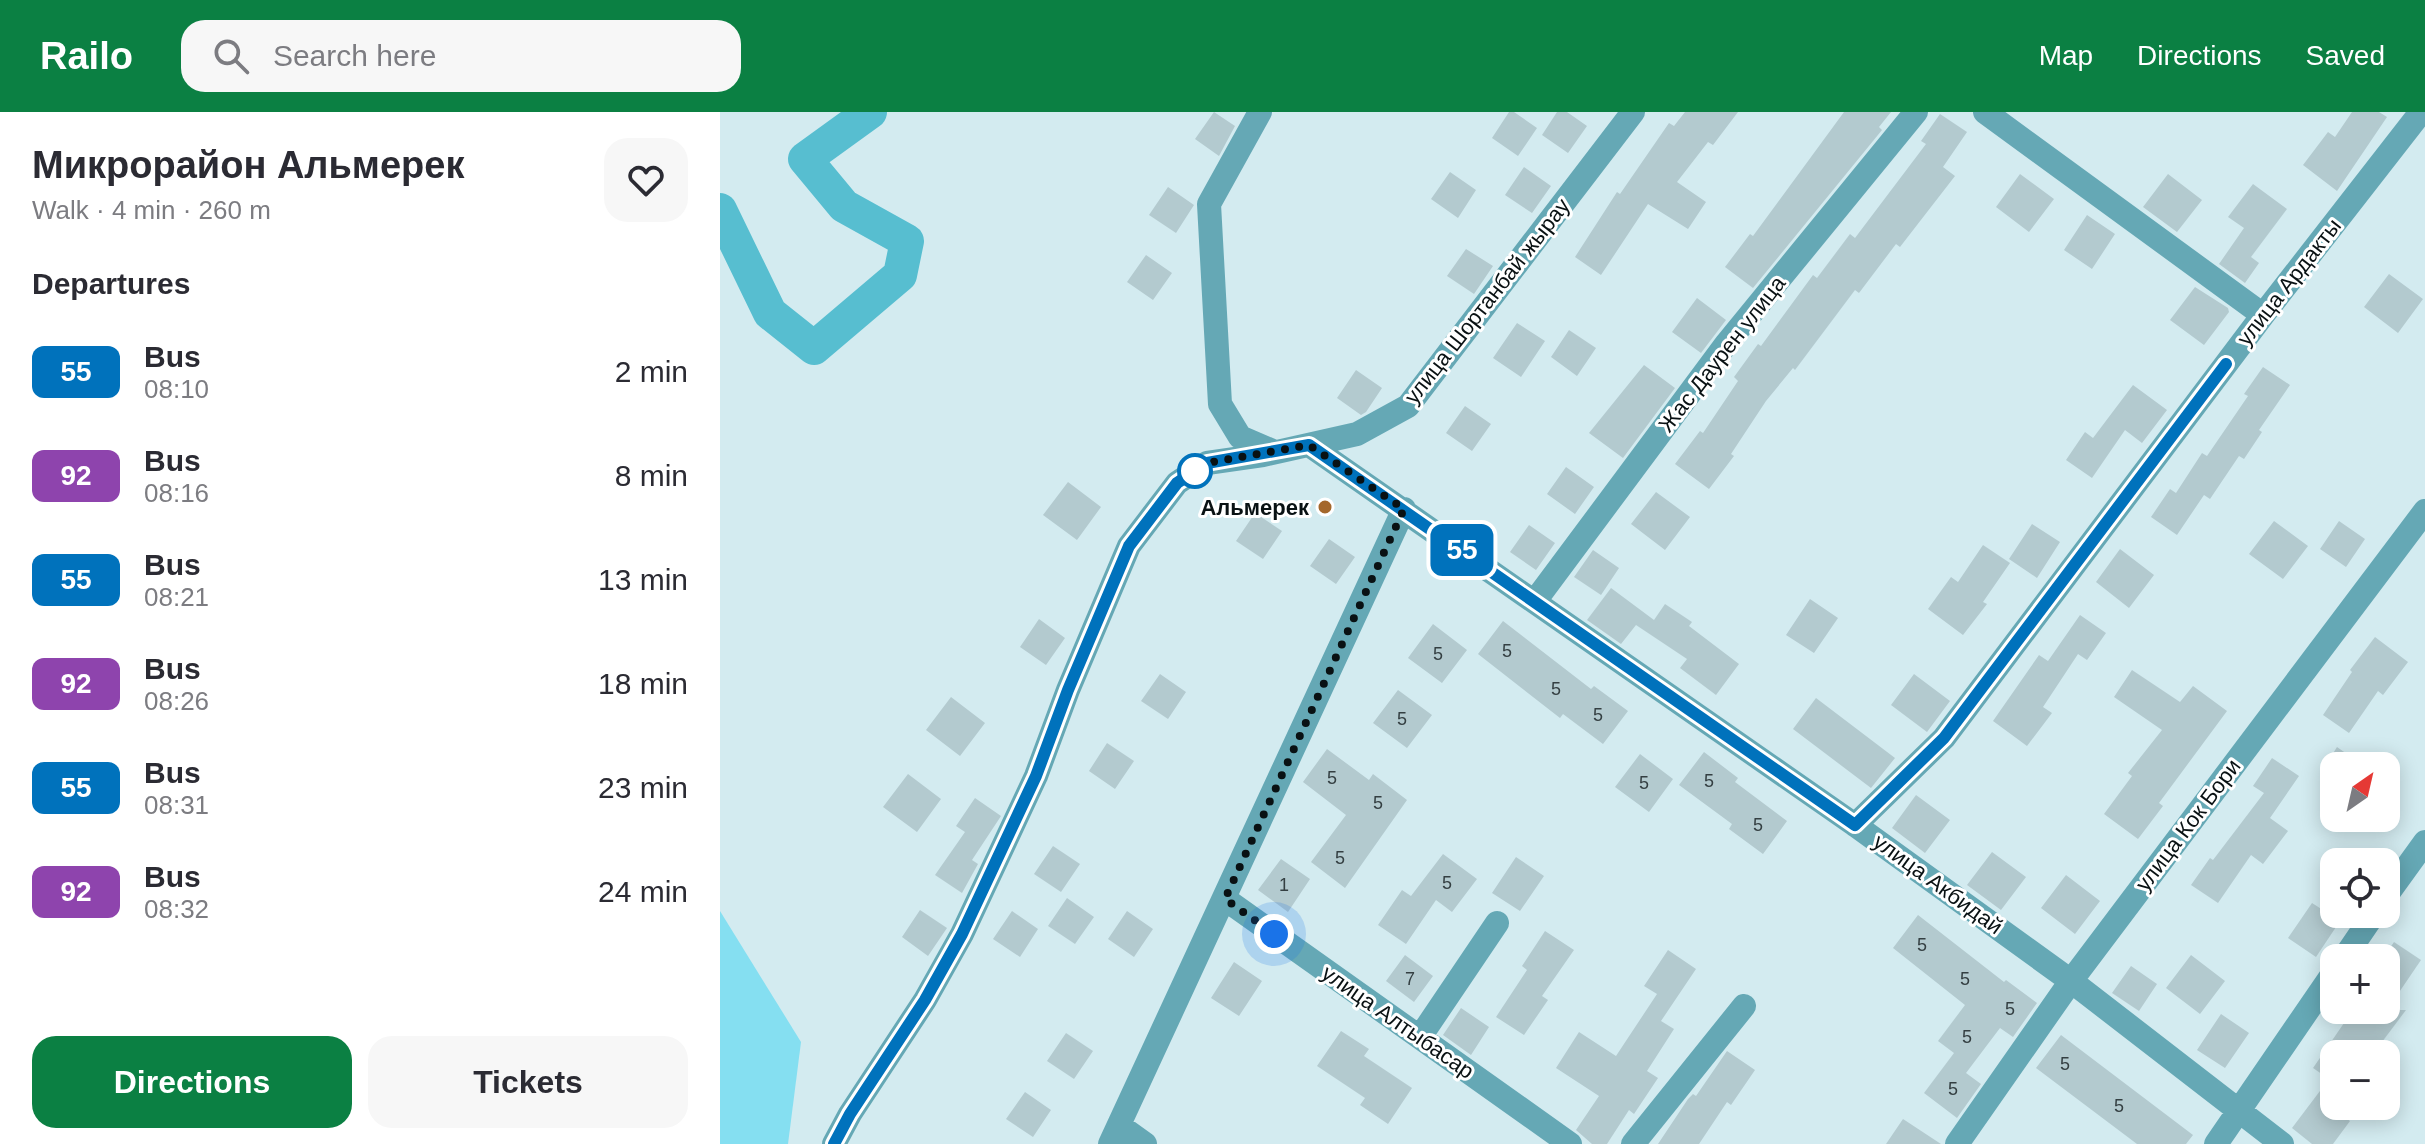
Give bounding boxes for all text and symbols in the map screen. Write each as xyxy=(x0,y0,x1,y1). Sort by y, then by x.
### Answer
search box xyxy=(181,20,741,92)
icon: search xyxy=(209,34,253,78)
text: Railo xyxy=(40,35,133,77)
text: Search here xyxy=(273,39,436,72)
text: Map xyxy=(2039,40,2093,71)
text: Directions xyxy=(2137,40,2262,71)
text: Saved xyxy=(2306,40,2385,71)
button: heart xyxy=(604,138,688,222)
text: Микрорайон Альмерек xyxy=(32,144,464,186)
street label: улица Шортанбай жырау xyxy=(1399,193,1575,409)
text: Walk · 4 min · 260 m xyxy=(32,195,271,225)
street label: улица Ардакты xyxy=(2232,214,2346,350)
text: Departures xyxy=(32,267,190,300)
street label: Жас Даурен улица xyxy=(1653,271,1791,437)
text: Bus xyxy=(144,340,201,373)
text: 2 min xyxy=(615,355,688,388)
text: 55 xyxy=(60,356,92,387)
text: 08:10 xyxy=(144,374,209,404)
text: Bus xyxy=(144,444,201,477)
unlabelled marker xyxy=(1178,454,1212,488)
text: 8 min xyxy=(615,459,688,492)
text: 92 xyxy=(60,460,92,491)
text: 08:16 xyxy=(144,478,209,508)
place label: Альмерек xyxy=(1200,495,1310,520)
marker: Альмерек xyxy=(1316,498,1334,516)
line badge: 55 xyxy=(1426,524,1498,576)
text: 55 xyxy=(1446,534,1478,565)
text: Bus xyxy=(144,548,201,581)
text: 13 min xyxy=(598,563,688,596)
text: 55 xyxy=(60,564,92,595)
text: 08:21 xyxy=(144,582,209,612)
house number: 5 xyxy=(1502,641,1512,661)
house number: 5 xyxy=(1433,644,1443,664)
text: Bus xyxy=(144,652,201,685)
text: 18 min xyxy=(598,667,688,700)
text: 92 xyxy=(60,668,92,699)
house number: 5 xyxy=(1551,679,1561,699)
text: 08:26 xyxy=(144,686,209,716)
house number: 5 xyxy=(1593,705,1603,725)
house number: 5 xyxy=(1397,709,1407,729)
north arrow xyxy=(2320,752,2400,832)
map controls xyxy=(2320,752,2400,1120)
street label: улица Кок Бори xyxy=(2130,754,2246,896)
text: Bus xyxy=(144,756,201,789)
house number: 5 xyxy=(1327,768,1337,788)
text: 23 min xyxy=(598,771,688,804)
house number: 5 xyxy=(1704,771,1714,791)
text: 55 xyxy=(60,772,92,803)
house number: 5 xyxy=(1639,773,1649,793)
text: 08:31 xyxy=(144,790,209,820)
house number: 5 xyxy=(1373,793,1383,813)
house number: 5 xyxy=(1753,815,1763,835)
street label: улица Акбидай xyxy=(1869,829,2007,939)
house number: 5 xyxy=(1335,848,1345,868)
button: locate xyxy=(2320,848,2400,928)
text: Bus xyxy=(144,860,201,893)
house number: 5 xyxy=(1442,873,1452,893)
text: 24 min xyxy=(598,875,688,908)
house number: 1 xyxy=(1279,875,1289,895)
text: 92 xyxy=(60,876,92,907)
text: 08:32 xyxy=(144,894,209,924)
your location xyxy=(1254,914,1294,954)
house number: 5 xyxy=(1917,935,1927,955)
button: + xyxy=(2320,944,2400,1024)
street label: улица Алтыбасар xyxy=(1317,960,1479,1084)
house number: 7 xyxy=(1405,969,1415,989)
house number: 5 xyxy=(1960,969,1970,989)
house number: 5 xyxy=(2005,999,2015,1019)
house number: 5 xyxy=(1962,1027,1972,1047)
button: Directions xyxy=(32,1036,352,1128)
button: Tickets xyxy=(368,1036,688,1128)
button: − xyxy=(2320,1040,2400,1120)
house number: 5 xyxy=(2060,1054,2070,1074)
house number: 5 xyxy=(1948,1079,1958,1099)
house number: 5 xyxy=(2114,1096,2124,1116)

